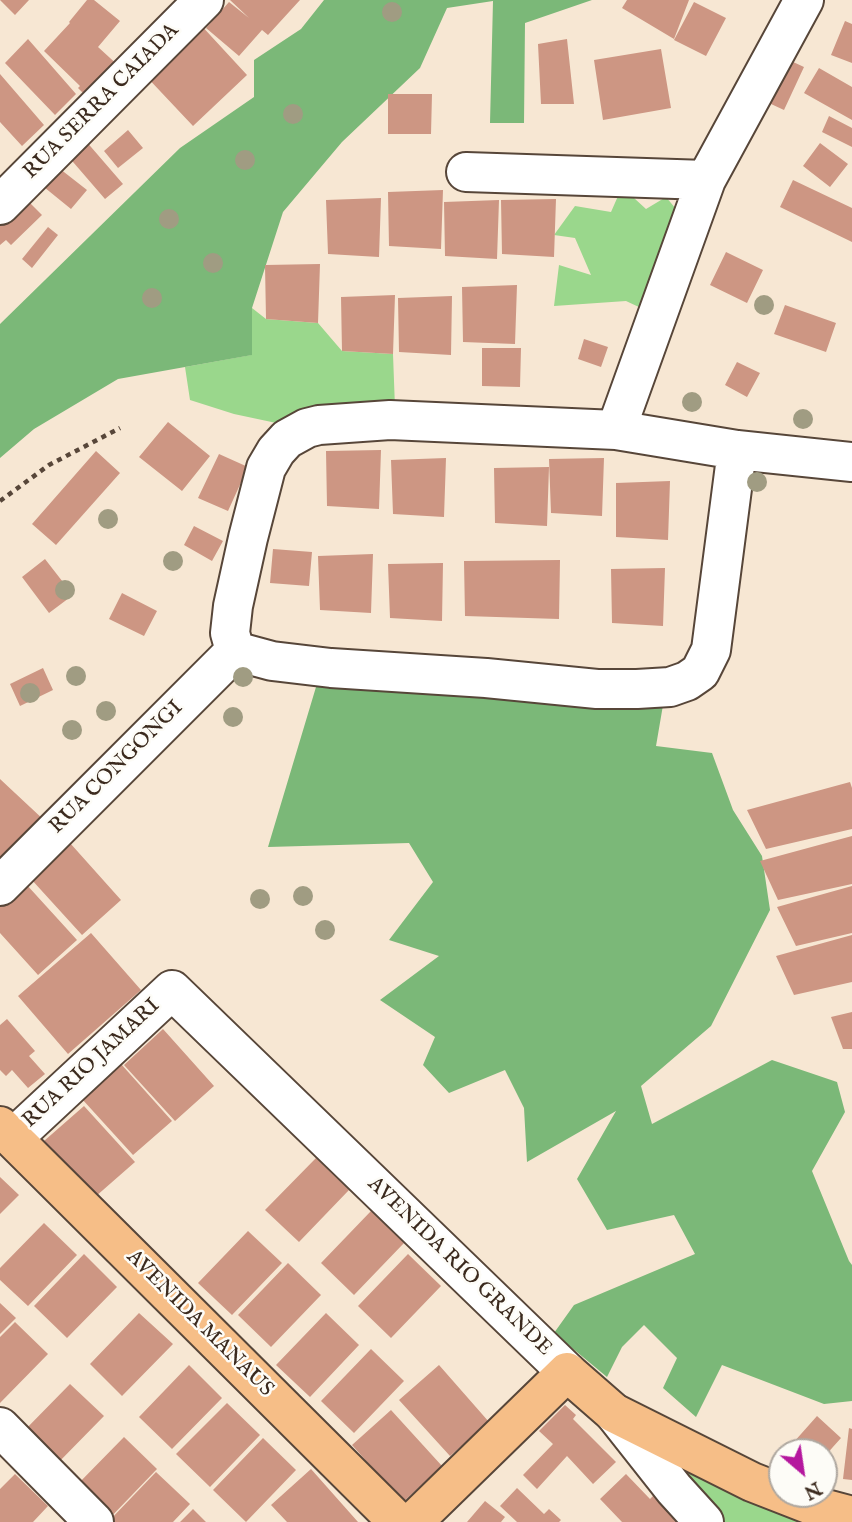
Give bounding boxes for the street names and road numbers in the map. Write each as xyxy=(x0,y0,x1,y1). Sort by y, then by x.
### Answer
street label: RUA SERRA CAIADA xyxy=(19,19,185,185)
street label: RUA CONGONGI xyxy=(45,696,189,840)
street label: RUA RIO JAMARI xyxy=(18,994,166,1134)
street label: AVENIDA RIO GRANDE xyxy=(362,1172,556,1362)
street label: AVENIDA MANAUS xyxy=(120,1245,278,1403)

